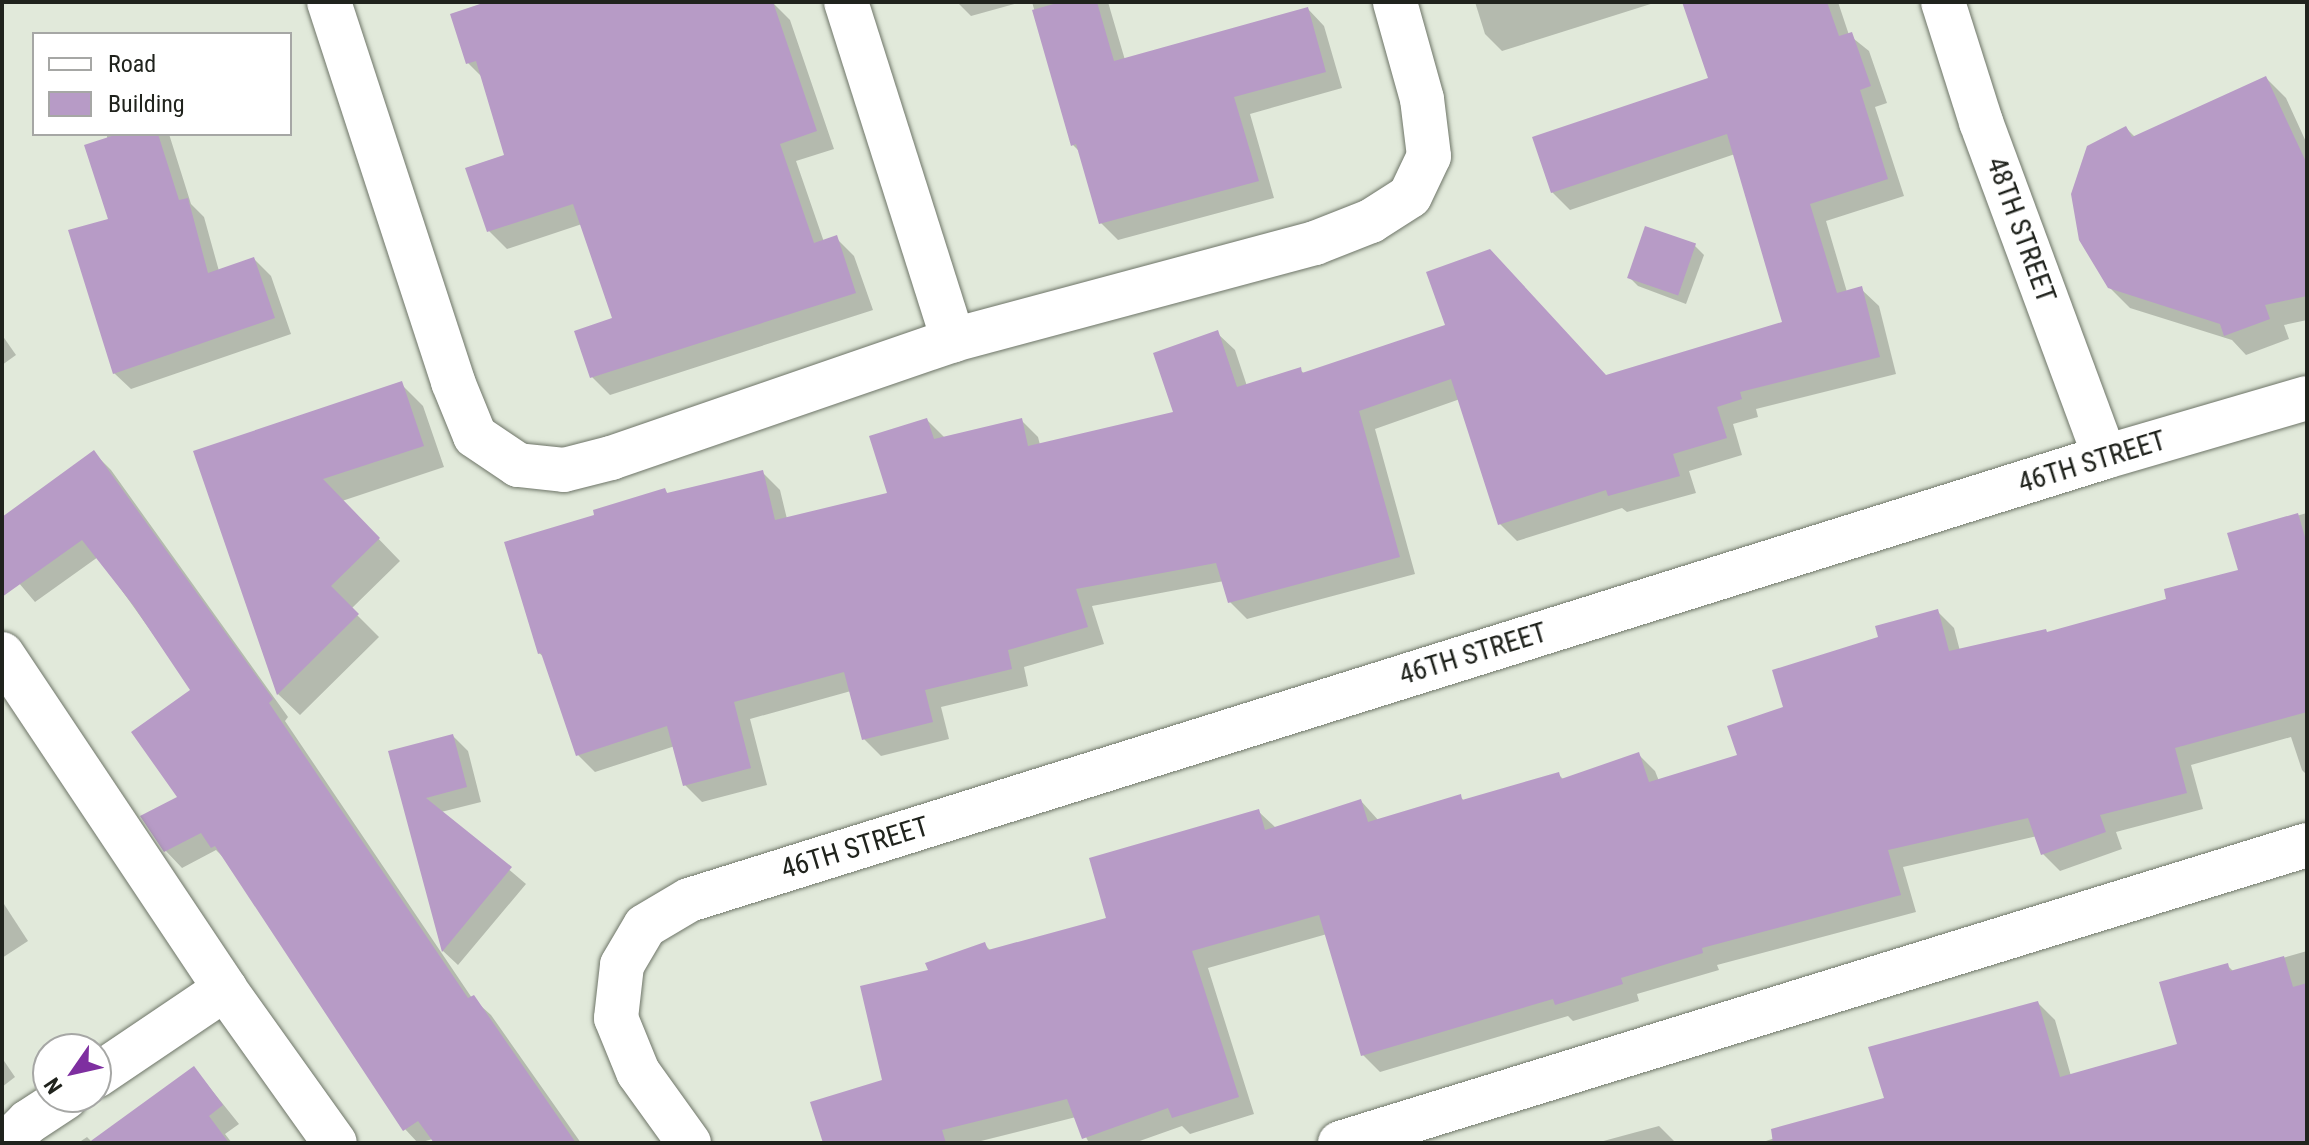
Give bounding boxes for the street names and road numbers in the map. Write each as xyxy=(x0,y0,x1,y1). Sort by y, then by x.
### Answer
street label: 48TH STREET xyxy=(1979,153,2063,307)
street label: 46TH STREET xyxy=(2014,424,2170,500)
street label: 46TH STREET xyxy=(1395,616,1551,692)
street label: 46TH STREET xyxy=(777,810,933,886)

